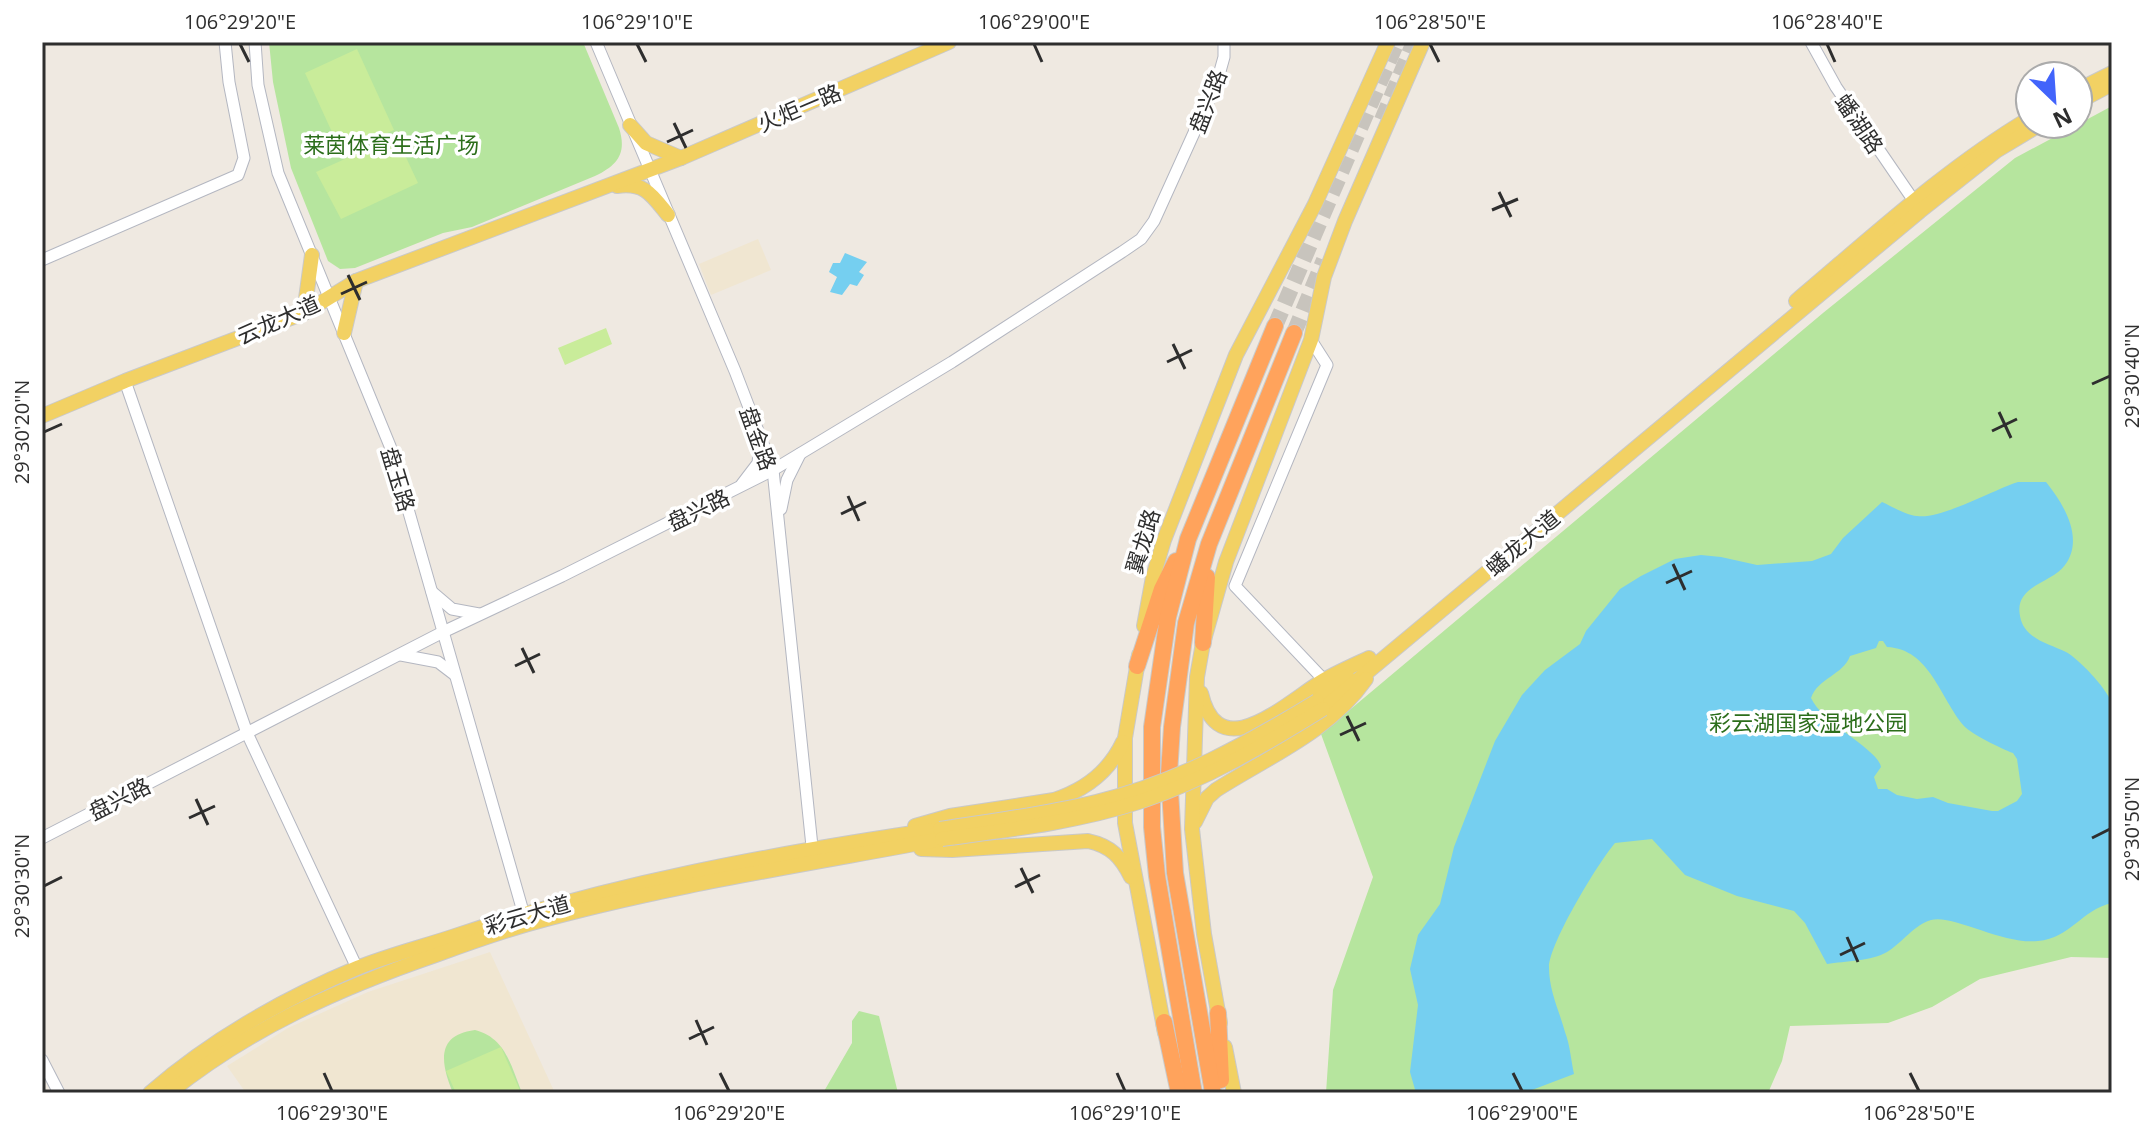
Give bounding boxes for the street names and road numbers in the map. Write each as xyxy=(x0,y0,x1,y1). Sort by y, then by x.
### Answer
street label: 盘兴路 xyxy=(1181,65,1233,137)
street label: 火炬一路 xyxy=(753,76,845,138)
street label: 蟠湖路 xyxy=(1829,87,1891,159)
street label: 云龙大道 xyxy=(232,287,324,351)
street label: 盘金路 xyxy=(734,402,784,474)
street label: 盘玉路 xyxy=(375,443,423,515)
street label: 盘兴路 xyxy=(662,481,734,537)
street label: 蟠龙大道 xyxy=(1479,502,1565,582)
street label: 翼龙路 xyxy=(1118,505,1166,577)
street label: 盘兴路 xyxy=(83,770,155,826)
street label: 彩云大道 xyxy=(481,887,573,941)

